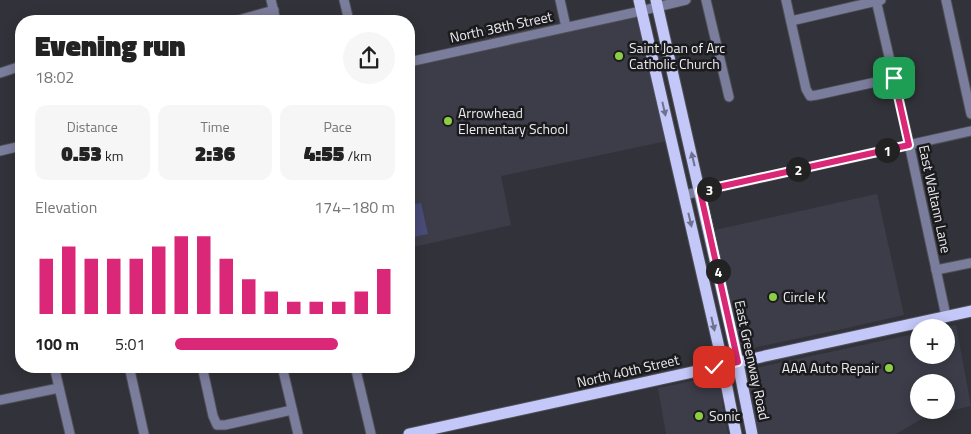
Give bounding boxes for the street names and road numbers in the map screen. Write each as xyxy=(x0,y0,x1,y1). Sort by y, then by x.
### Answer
street label: North 38th Street xyxy=(448,5,554,48)
street label: East Waltann Lane xyxy=(914,143,957,255)
street label: East Greenway Road xyxy=(730,298,775,422)
street label: North 40th Street xyxy=(575,349,681,392)

